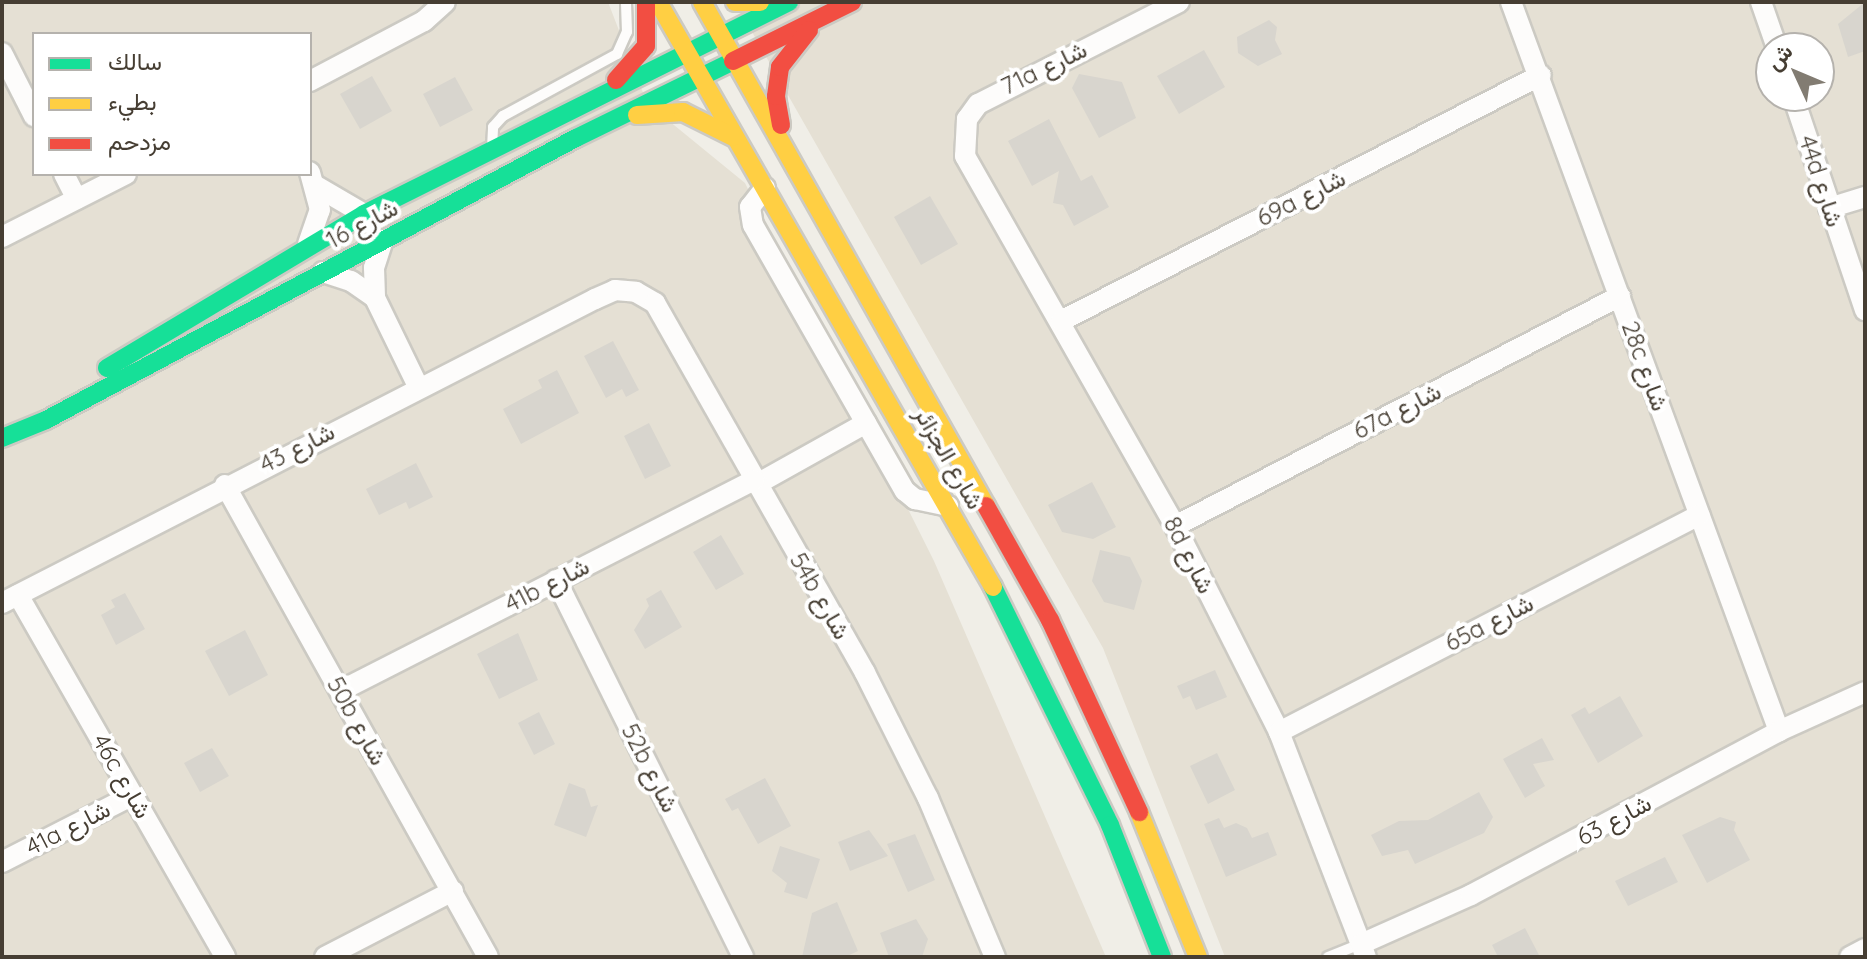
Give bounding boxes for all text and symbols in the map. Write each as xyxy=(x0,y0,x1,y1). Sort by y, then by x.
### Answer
legend xyxy=(32,32,312,176)
north arrow xyxy=(1755,32,1835,112)
street label: 71a شارع xyxy=(996,35,1092,101)
text: ش xyxy=(1760,37,1798,76)
text: سالك xyxy=(108,46,162,76)
text: بطيء xyxy=(108,86,157,116)
text: مزدحم xyxy=(108,126,171,156)
street label: 44d شارع xyxy=(1793,132,1849,230)
street label: 69a شارع xyxy=(1252,163,1350,233)
street label: شارع 16 xyxy=(321,193,403,255)
street label: 28c شارع xyxy=(1615,317,1675,415)
street label: 67a شارع xyxy=(1348,377,1446,445)
street label: شارع الجزائر xyxy=(908,402,990,514)
street label: شارع 43 xyxy=(255,417,339,479)
street label: 8d شارع xyxy=(1157,512,1221,598)
street label: 54b شارع xyxy=(784,548,856,644)
street label: 41b شارع xyxy=(500,552,594,618)
street label: 65a شارع xyxy=(1440,589,1538,657)
street label: 50b شارع xyxy=(321,672,393,770)
street label: 52b شارع xyxy=(615,719,685,817)
street label: 46c شارع xyxy=(86,729,158,823)
street label: شارع 63 xyxy=(1572,788,1656,852)
street label: 41a شارع xyxy=(21,795,115,861)

